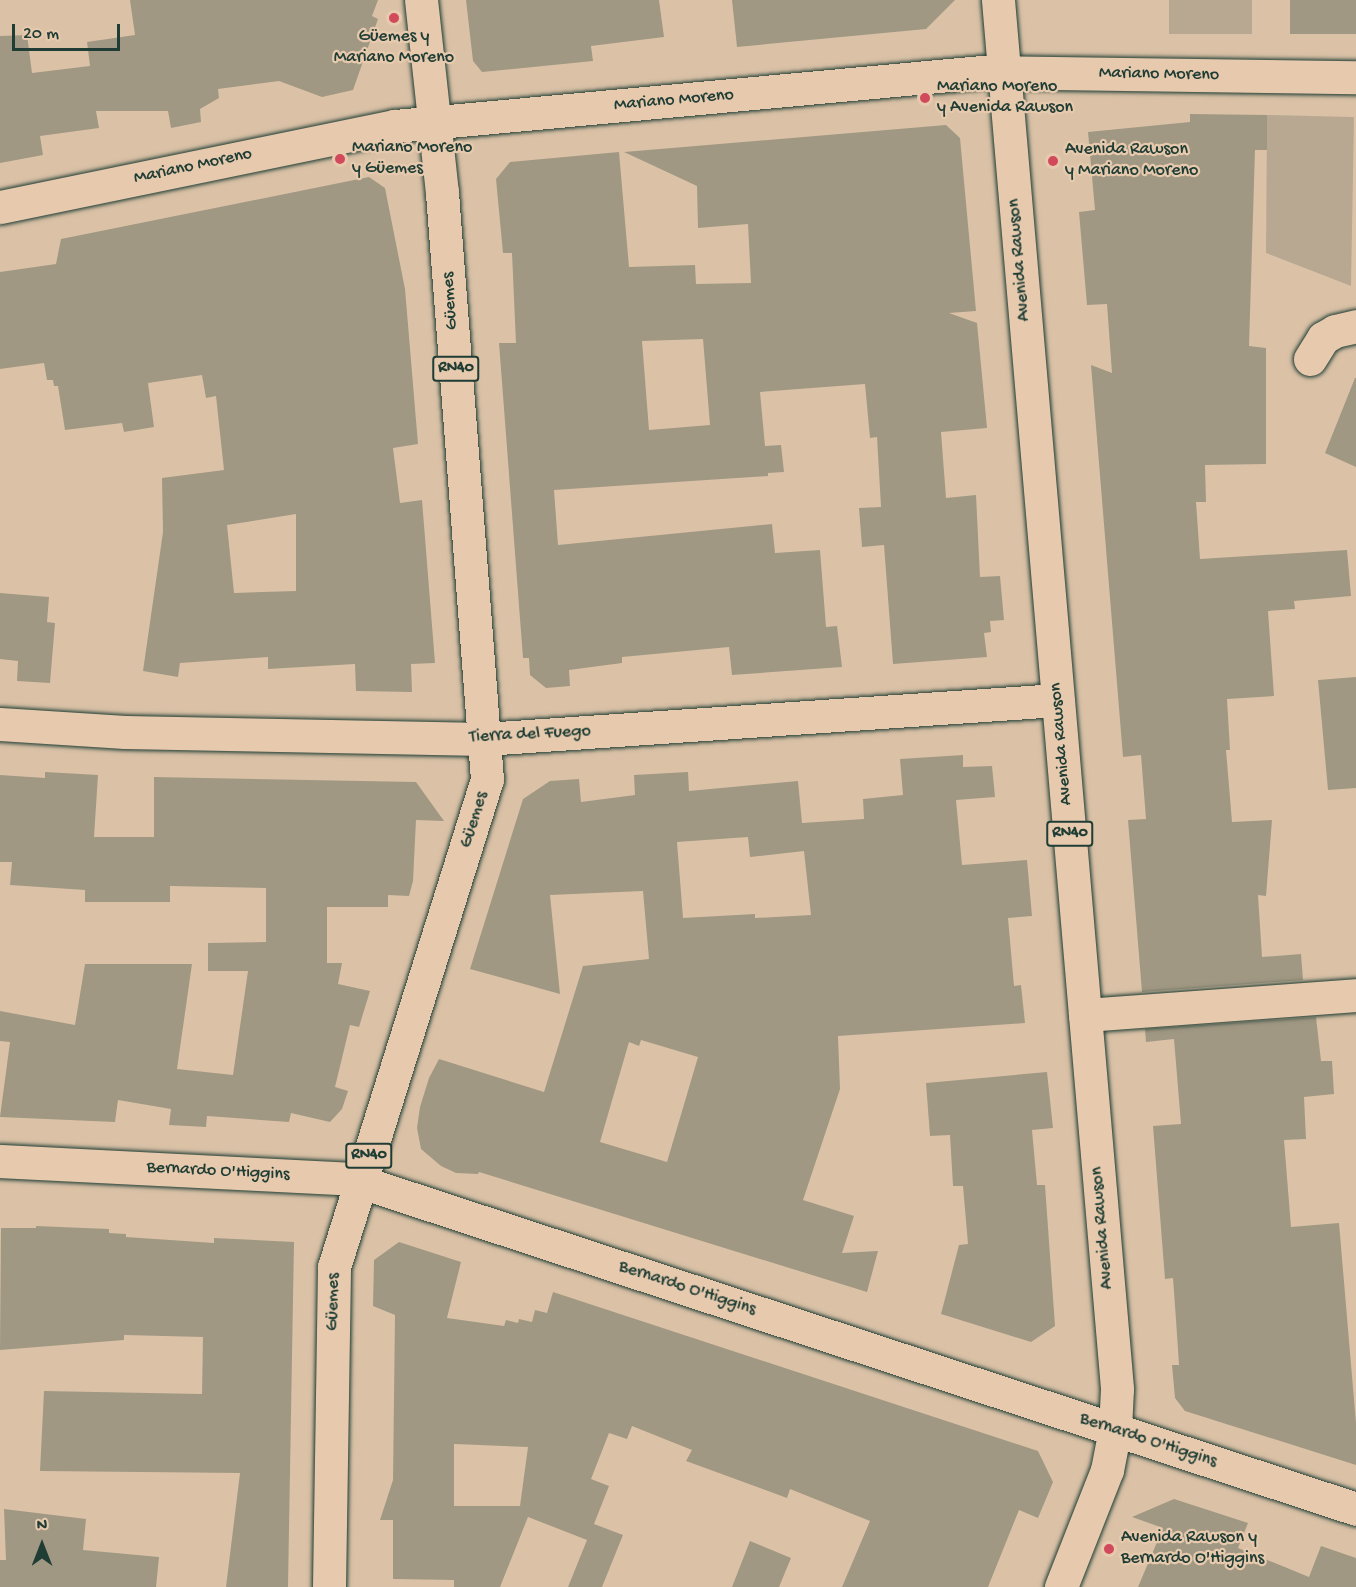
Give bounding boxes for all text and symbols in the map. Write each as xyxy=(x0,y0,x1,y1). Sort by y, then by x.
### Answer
marker: Güemes y Mariano Moreno xyxy=(387,11,401,25)
scale bar xyxy=(15,12,123,50)
text: 20 m xyxy=(23,24,59,45)
place label: Güemes y Mariano Moreno xyxy=(334,27,454,70)
street label: Mariano Moreno xyxy=(1099,63,1219,87)
place label: Mariano Moreno y Avenida Rawson xyxy=(937,77,1073,119)
street label: Mariano Moreno xyxy=(613,85,735,117)
marker: Mariano Moreno y Avenida Rawson xyxy=(918,91,932,105)
place label: Mariano Moreno y Güemes xyxy=(352,138,472,180)
place label: Avenida Rawson y Mariano Moreno xyxy=(1065,140,1198,182)
street label: Mariano Moreno xyxy=(132,144,254,190)
marker: Mariano Moreno y Güemes xyxy=(333,152,347,166)
marker: Avenida Rawson y Mariano Moreno xyxy=(1046,154,1060,168)
street label: Avenida Rawson xyxy=(1004,198,1036,322)
street label: Güemes xyxy=(438,271,464,331)
road number: RN40 xyxy=(432,356,480,382)
street label: Avenida Rawson xyxy=(1046,682,1078,806)
street label: Tierra del Fuego xyxy=(469,721,591,749)
street label: Güemes xyxy=(456,789,494,851)
road number: RN40 xyxy=(1046,821,1094,847)
road number: RN40 xyxy=(345,1143,393,1169)
street label: Bernardo O'Higgins xyxy=(146,1157,290,1187)
street label: Avenida Rawson xyxy=(1087,1166,1119,1290)
street label: Bernardo O'Higgins xyxy=(616,1257,758,1321)
street label: Güemes xyxy=(323,1273,345,1331)
street label: Bernardo O'Higgins xyxy=(1077,1409,1219,1473)
north arrow xyxy=(12,1515,72,1575)
text: N xyxy=(37,1517,47,1536)
place label: Avenida Rawson y Bernardo O'Higgins xyxy=(1121,1528,1264,1570)
marker: Avenida Rawson y Bernardo O'Higgins xyxy=(1102,1542,1116,1556)

